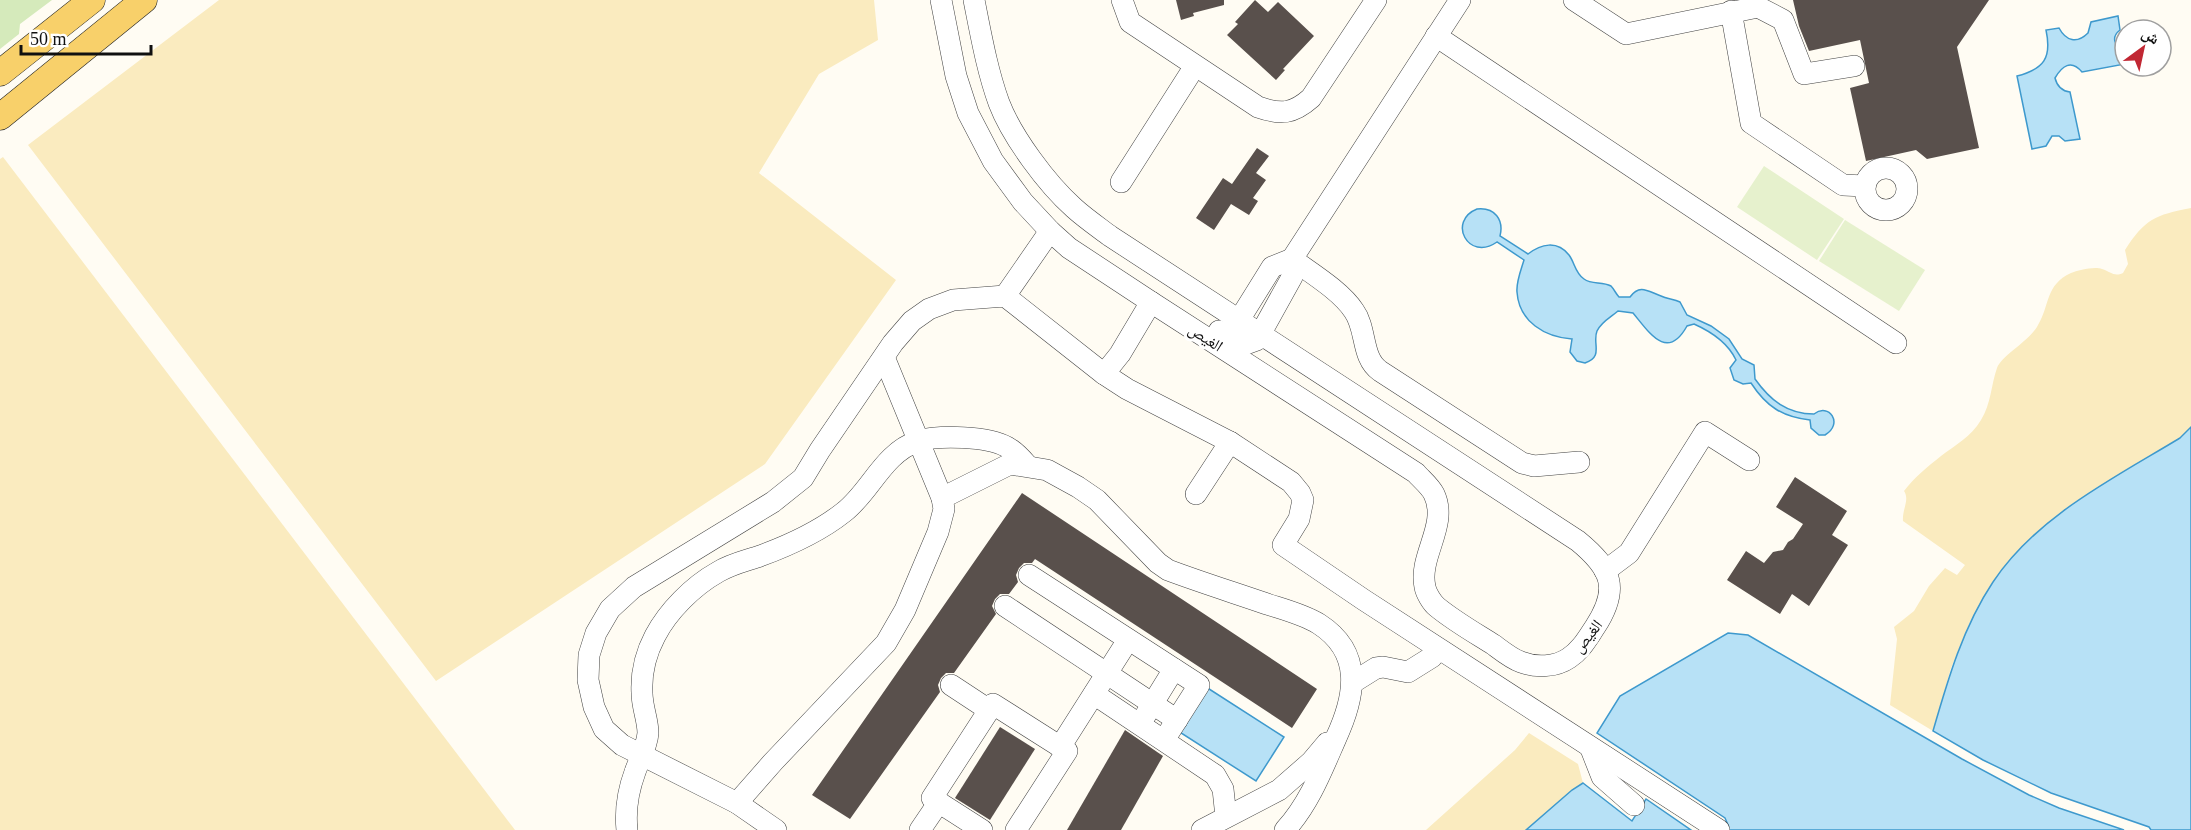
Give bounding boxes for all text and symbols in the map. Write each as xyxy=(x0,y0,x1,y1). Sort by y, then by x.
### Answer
scale bar xyxy=(21,18,152,56)
north arrow xyxy=(2113,18,2173,78)
text: ش xyxy=(2139,24,2163,48)
text: 50 m xyxy=(30,29,67,49)
street label: الغيص xyxy=(1184,320,1226,356)
street label: الغيص xyxy=(1569,616,1607,657)

